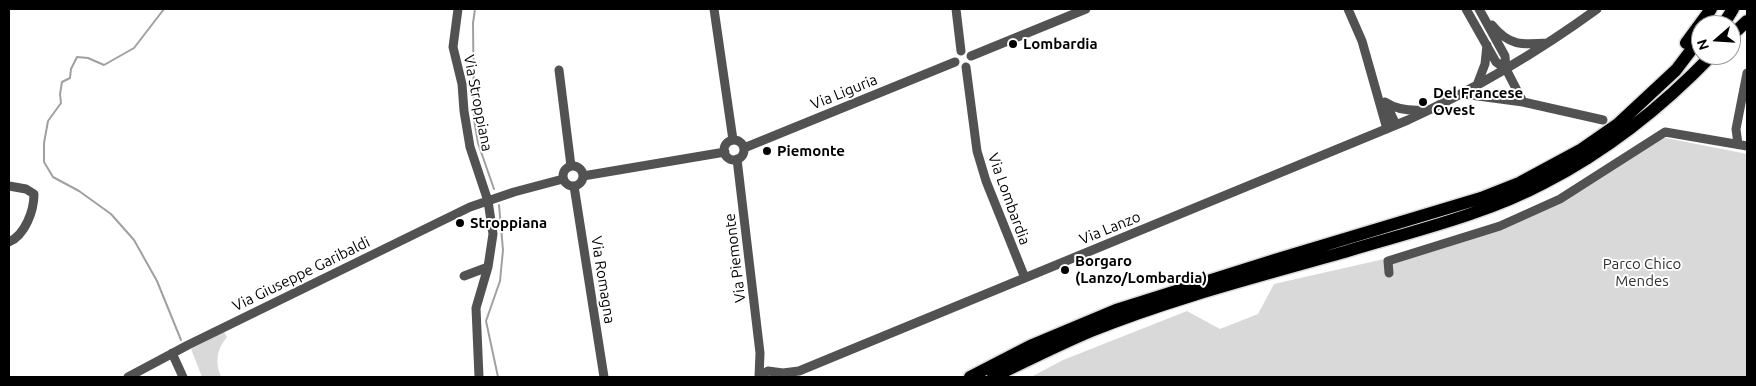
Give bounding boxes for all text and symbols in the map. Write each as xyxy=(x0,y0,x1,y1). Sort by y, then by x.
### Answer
north arrow xyxy=(1691,15,1741,65)
place label: Lombardia xyxy=(1023,35,1098,53)
text: N xyxy=(1693,37,1712,52)
marker: Lombardia xyxy=(1007,38,1019,50)
street label: Via Stroppiana xyxy=(460,53,496,153)
street label: Via Liguria xyxy=(808,70,880,114)
place label: Del Francese Ovest xyxy=(1433,84,1523,119)
marker: Del Francese Ovest xyxy=(1417,96,1429,108)
place label: Piemonte xyxy=(777,142,845,160)
marker: Piemonte xyxy=(761,145,773,157)
street label: Via Lombardia xyxy=(984,151,1034,247)
street label: Via Lanzo xyxy=(1077,208,1143,248)
street label: Via Piemonte xyxy=(721,212,749,304)
place label: Stroppiana xyxy=(470,214,547,232)
marker: Stroppiana xyxy=(454,217,466,229)
street label: Via Giuseppe Garibaldi xyxy=(229,233,373,315)
street label: Via Romagna xyxy=(587,235,619,325)
place label: Borgaro (Lanzo/Lombardia) xyxy=(1075,252,1207,287)
park label: Parco Chico Mendes xyxy=(1603,255,1681,290)
marker: Borgaro (Lanzo/Lombardia) xyxy=(1059,264,1071,276)

